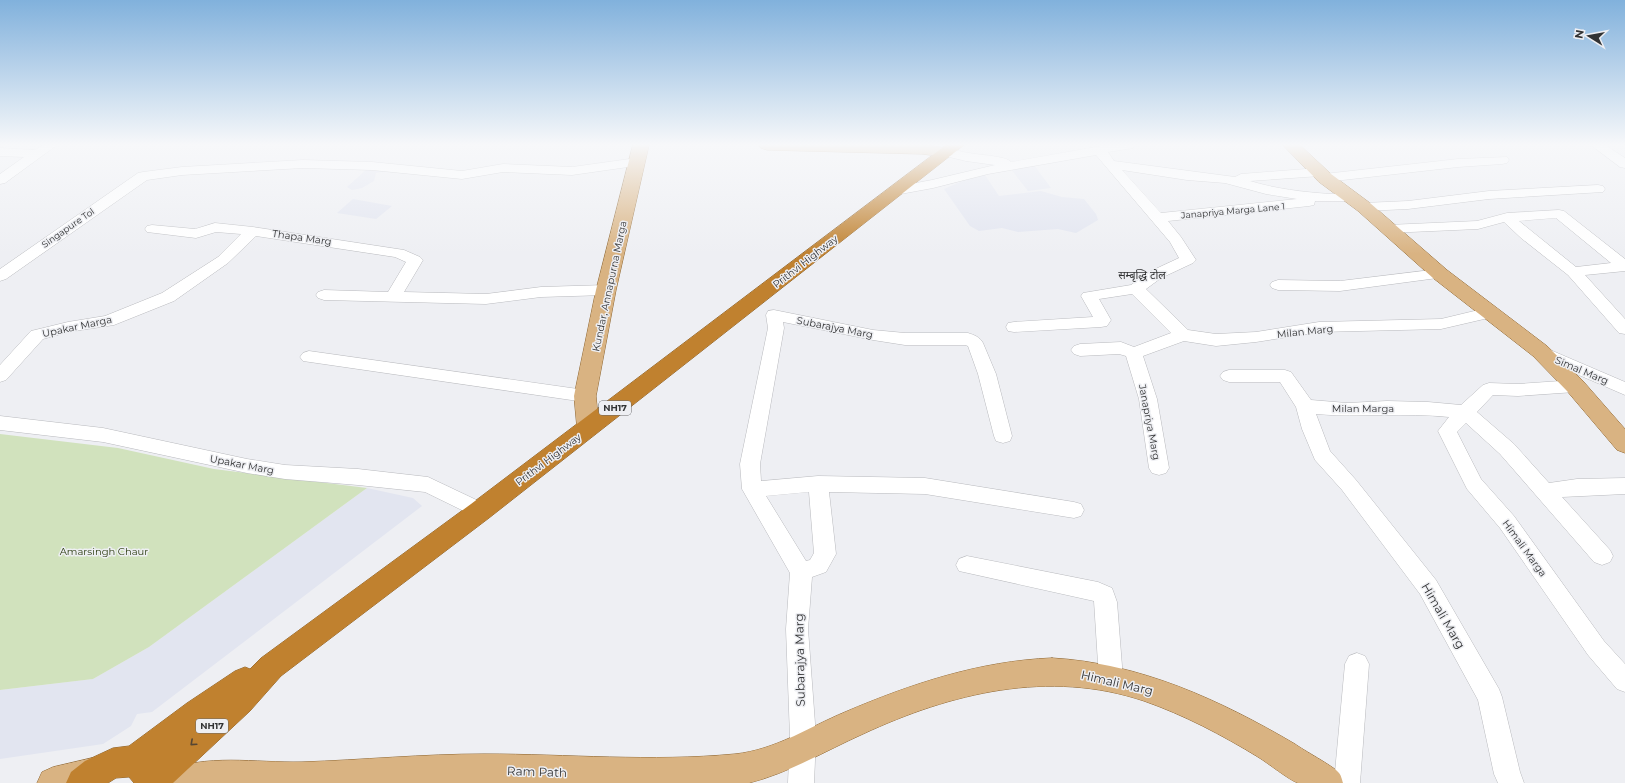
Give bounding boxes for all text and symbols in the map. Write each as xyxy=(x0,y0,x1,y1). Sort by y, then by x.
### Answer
north arrow xyxy=(1569,16,1609,56)
text: N xyxy=(1571,28,1587,40)
street label: Janapriya Marga Lane 1 xyxy=(1179,200,1286,221)
street label: Singapure Tol xyxy=(39,205,96,250)
street label: Kundar, Annapurna Marga xyxy=(589,220,630,353)
street label: Thapa Marg xyxy=(271,227,332,248)
street label: Prithvi Highway xyxy=(770,232,841,291)
district label: सम्बृद्धि टोल xyxy=(1118,268,1166,282)
street label: Upakar Marga xyxy=(41,313,113,340)
street label: Subarajya Marg xyxy=(796,314,874,341)
street label: Milan Marg xyxy=(1276,322,1334,341)
street label: Simal Marg xyxy=(1553,353,1611,388)
street label: Janapriya Marg xyxy=(1136,382,1163,461)
road number: NH17 xyxy=(599,401,631,415)
street label: Milan Marga xyxy=(1332,402,1394,415)
street label: Prithvi Highway xyxy=(513,430,584,488)
street label: Upakar Marg xyxy=(209,452,275,477)
street label: Himali Marga xyxy=(1500,517,1550,579)
park label: Amarsingh Chaur xyxy=(60,545,148,558)
street label: Himali Marg xyxy=(1418,580,1468,651)
street label: Subarajya Marg xyxy=(791,613,808,707)
street label: Himali Marg xyxy=(1079,667,1155,698)
road number: NH17 xyxy=(196,719,228,733)
one-way arrow xyxy=(190,739,198,746)
street label: Ram Path xyxy=(507,763,567,780)

